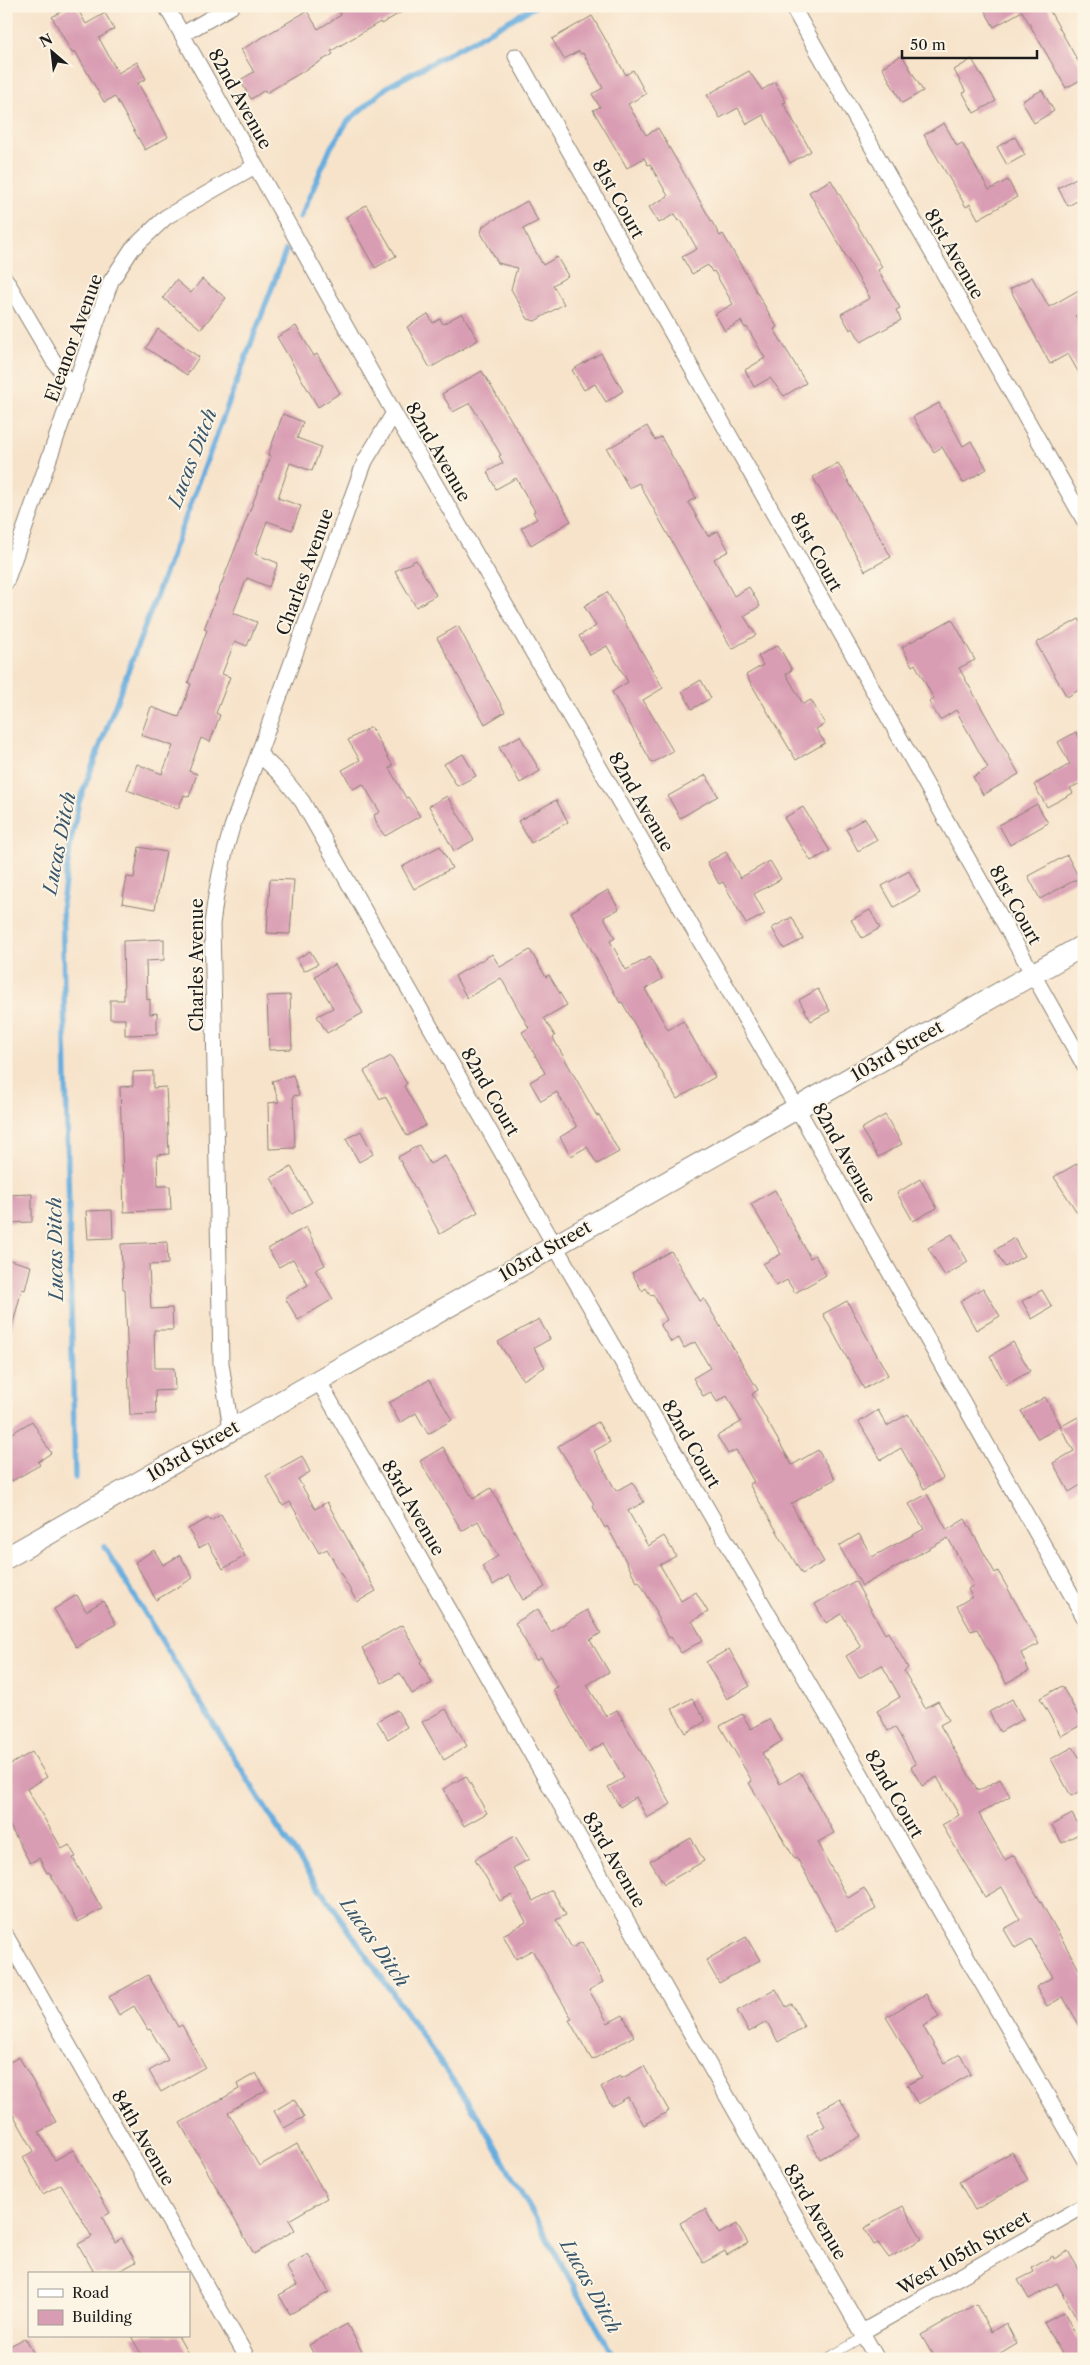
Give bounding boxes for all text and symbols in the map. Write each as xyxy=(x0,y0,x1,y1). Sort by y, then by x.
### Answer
north arrow xyxy=(28,28,78,78)
scale bar xyxy=(902,28,1038,60)
text: N xyxy=(36,30,55,51)
text: 50 m xyxy=(910,35,946,54)
street label: 82nd Avenue xyxy=(203,45,277,153)
street label: 81st Court xyxy=(587,156,649,243)
street label: 81st Avenue xyxy=(919,205,989,303)
street label: Eleanor Avenue xyxy=(41,271,107,405)
street label: 82nd Avenue xyxy=(401,398,475,506)
water label: Lucas Ditch xyxy=(162,405,222,513)
street label: Charles Avenue xyxy=(272,505,338,639)
street label: 81st Court xyxy=(785,509,847,596)
street label: 82nd Avenue xyxy=(604,748,678,856)
water label: Lucas Ditch xyxy=(38,790,81,898)
street label: 81st Court xyxy=(984,862,1046,949)
street label: Charles Avenue xyxy=(186,898,208,1032)
street label: 103rd Street xyxy=(847,1015,948,1086)
street label: 82nd Court xyxy=(456,1044,524,1140)
street label: 82nd Avenue xyxy=(807,1099,881,1207)
water label: Lucas Ditch xyxy=(43,1197,68,1303)
street label: 103rd Street xyxy=(495,1215,596,1286)
street label: 82nd Court xyxy=(657,1396,725,1492)
street label: 103rd Street xyxy=(143,1415,244,1486)
street label: 83rd Avenue xyxy=(377,1456,449,1560)
street label: 82nd Court xyxy=(860,1746,928,1842)
street label: 83rd Avenue xyxy=(578,1808,650,1912)
water label: Lucas Ditch xyxy=(334,1891,414,1992)
street label: 84th Avenue xyxy=(107,2086,179,2190)
street label: 83rd Avenue xyxy=(779,2160,851,2264)
street label: West 105th Street xyxy=(893,2206,1035,2300)
water label: Lucas Ditch xyxy=(554,2233,626,2337)
legend xyxy=(28,2272,190,2338)
text: Road xyxy=(72,2283,109,2302)
text: Building xyxy=(72,2307,132,2326)

